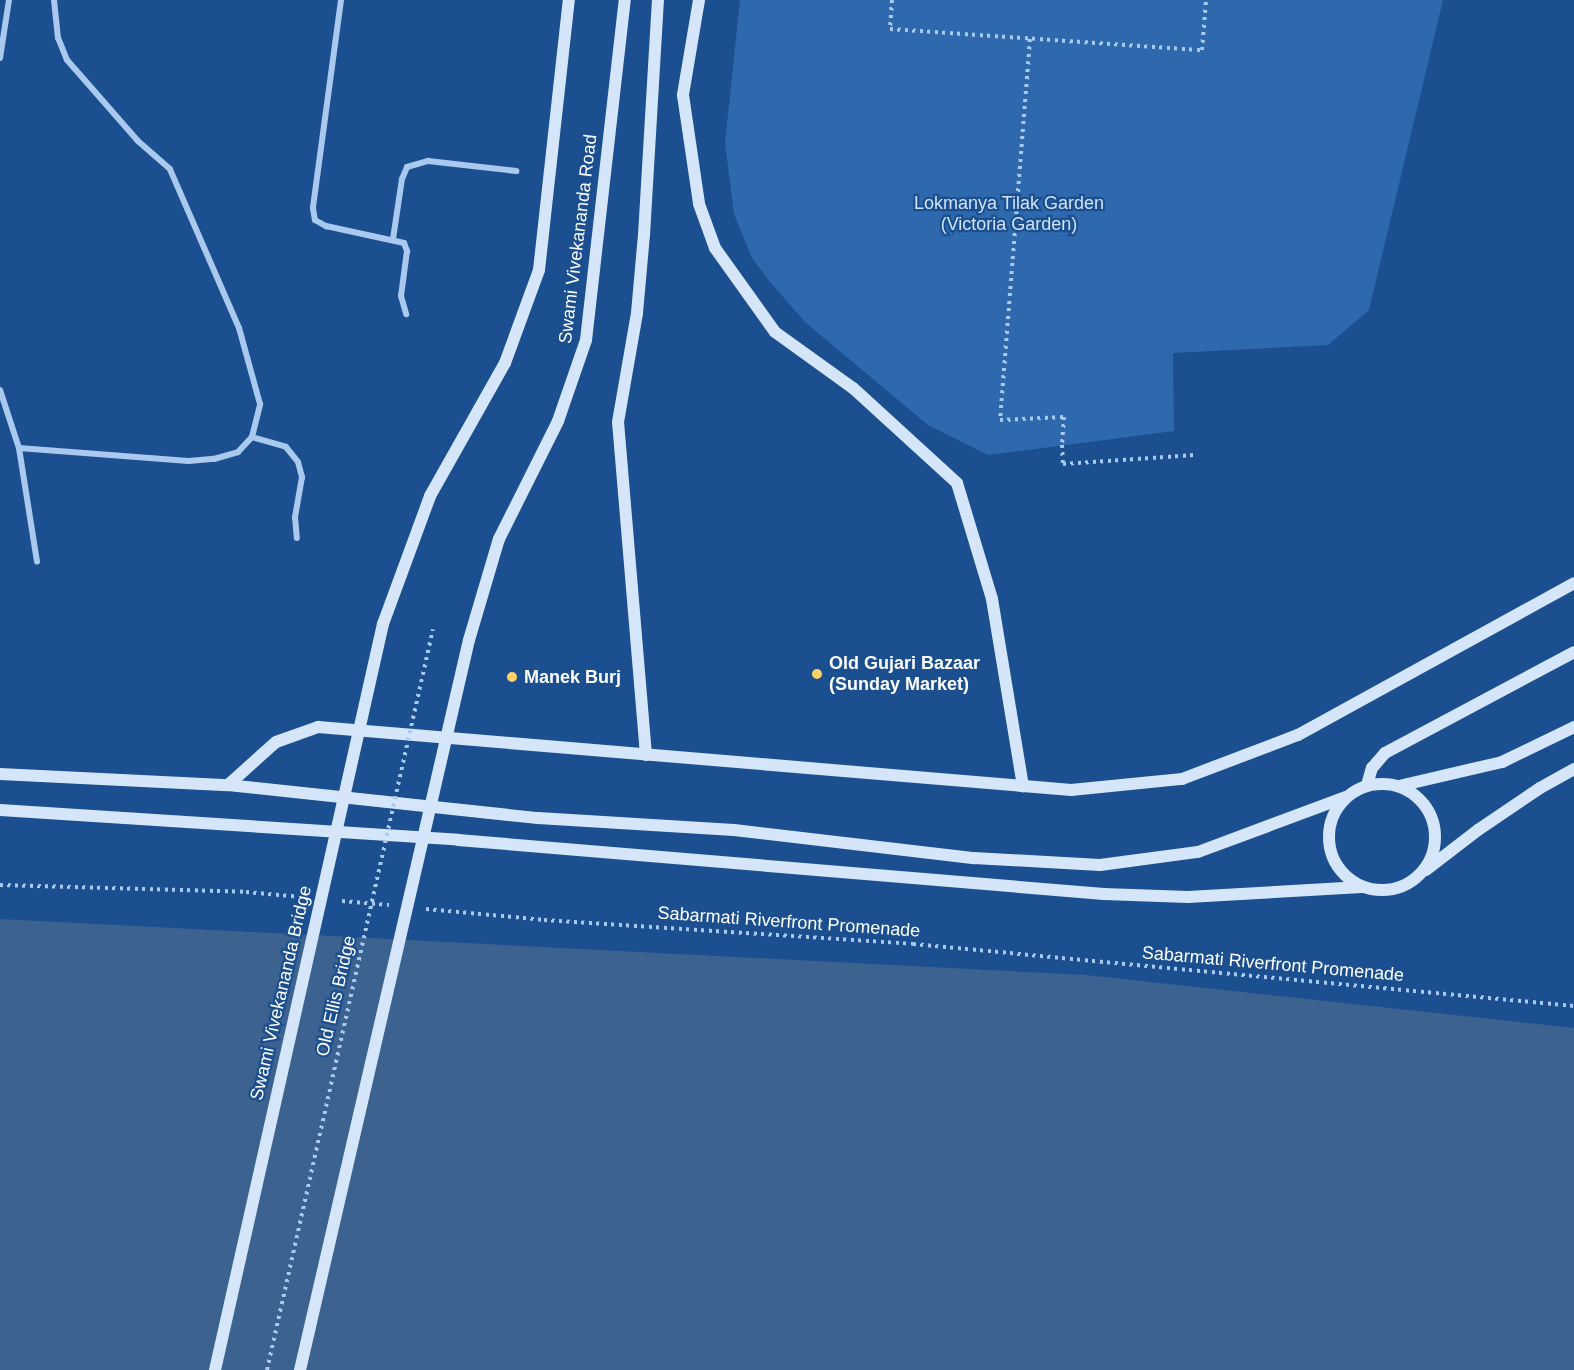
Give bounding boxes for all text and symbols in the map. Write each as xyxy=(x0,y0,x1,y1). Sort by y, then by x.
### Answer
street label: Swami Vivekananda Road xyxy=(554,133,602,345)
park label: Lokmanya Tilak Garden (Victoria Garden) xyxy=(914,193,1104,236)
place label: Old Gujari Bazaar (Sunday Market) xyxy=(829,653,980,696)
place label: Manek Burj xyxy=(524,666,621,688)
marker: Old Gujari Bazaar (Sunday Market) xyxy=(810,667,824,681)
marker: Manek Burj xyxy=(505,670,519,684)
street label: Swami Vivekananda Bridge xyxy=(246,883,316,1103)
street label: Sabarmati Riverfront Promenade xyxy=(657,902,921,942)
street label: Old Ellis Bridge xyxy=(312,934,360,1058)
street label: Sabarmati Riverfront Promenade xyxy=(1141,942,1405,986)

